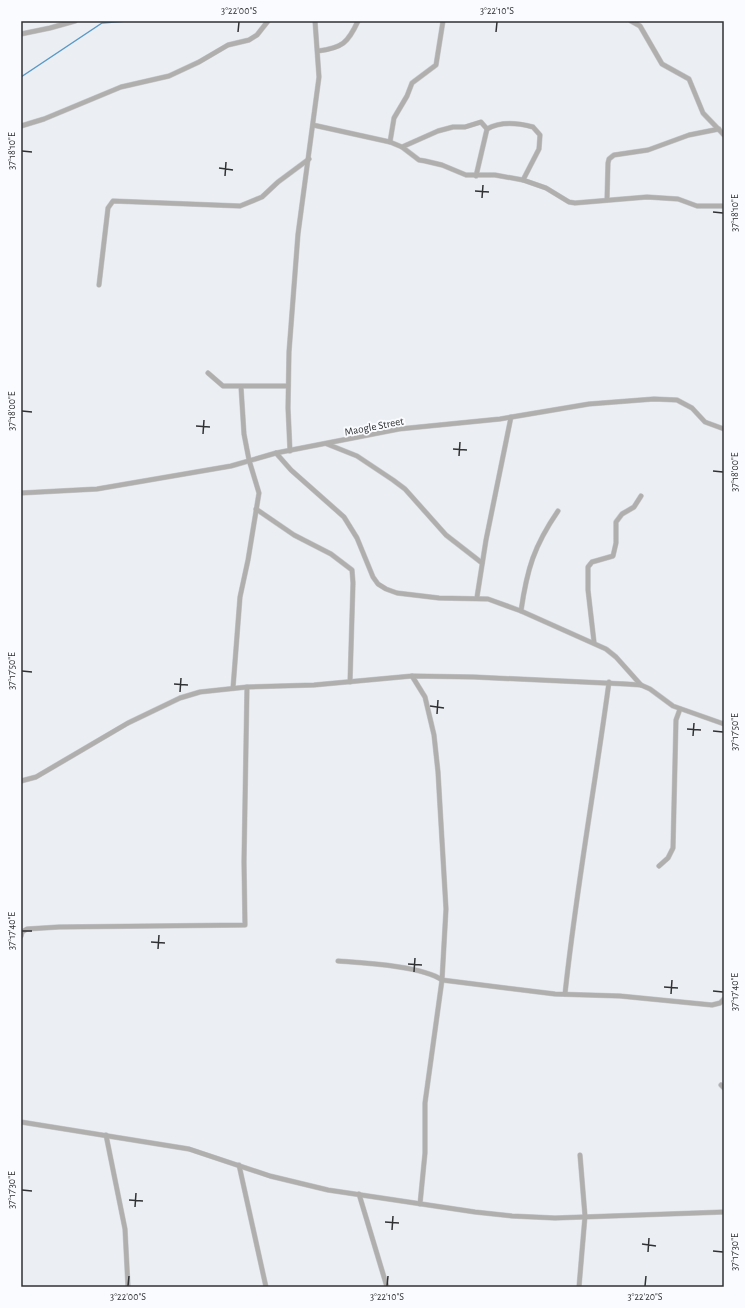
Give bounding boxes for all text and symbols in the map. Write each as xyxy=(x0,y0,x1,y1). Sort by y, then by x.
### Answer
text: 3°22'00"S xyxy=(221,6,257,16)
text: 3°22'10"S xyxy=(480,6,514,16)
text: 37°18'10"E xyxy=(7,132,17,170)
text: 37°18'10"E xyxy=(730,194,740,232)
text: 37°18'00"E xyxy=(7,391,17,431)
street label: Maogle Street xyxy=(344,415,405,438)
text: 37°18'00"E xyxy=(730,452,740,492)
text: 37°17'50"E xyxy=(7,652,17,690)
text: 37°17'50"E xyxy=(730,713,740,751)
text: 37°17'40"E xyxy=(7,912,17,950)
text: 37°17'40"E xyxy=(730,973,740,1011)
text: 37°17'30"E xyxy=(7,1171,17,1209)
text: 37°17'30"E xyxy=(730,1233,740,1271)
text: 3°22'00"S xyxy=(110,1292,146,1302)
text: 3°22'10"S xyxy=(370,1292,404,1302)
text: 3°22'20"S xyxy=(627,1292,663,1302)

